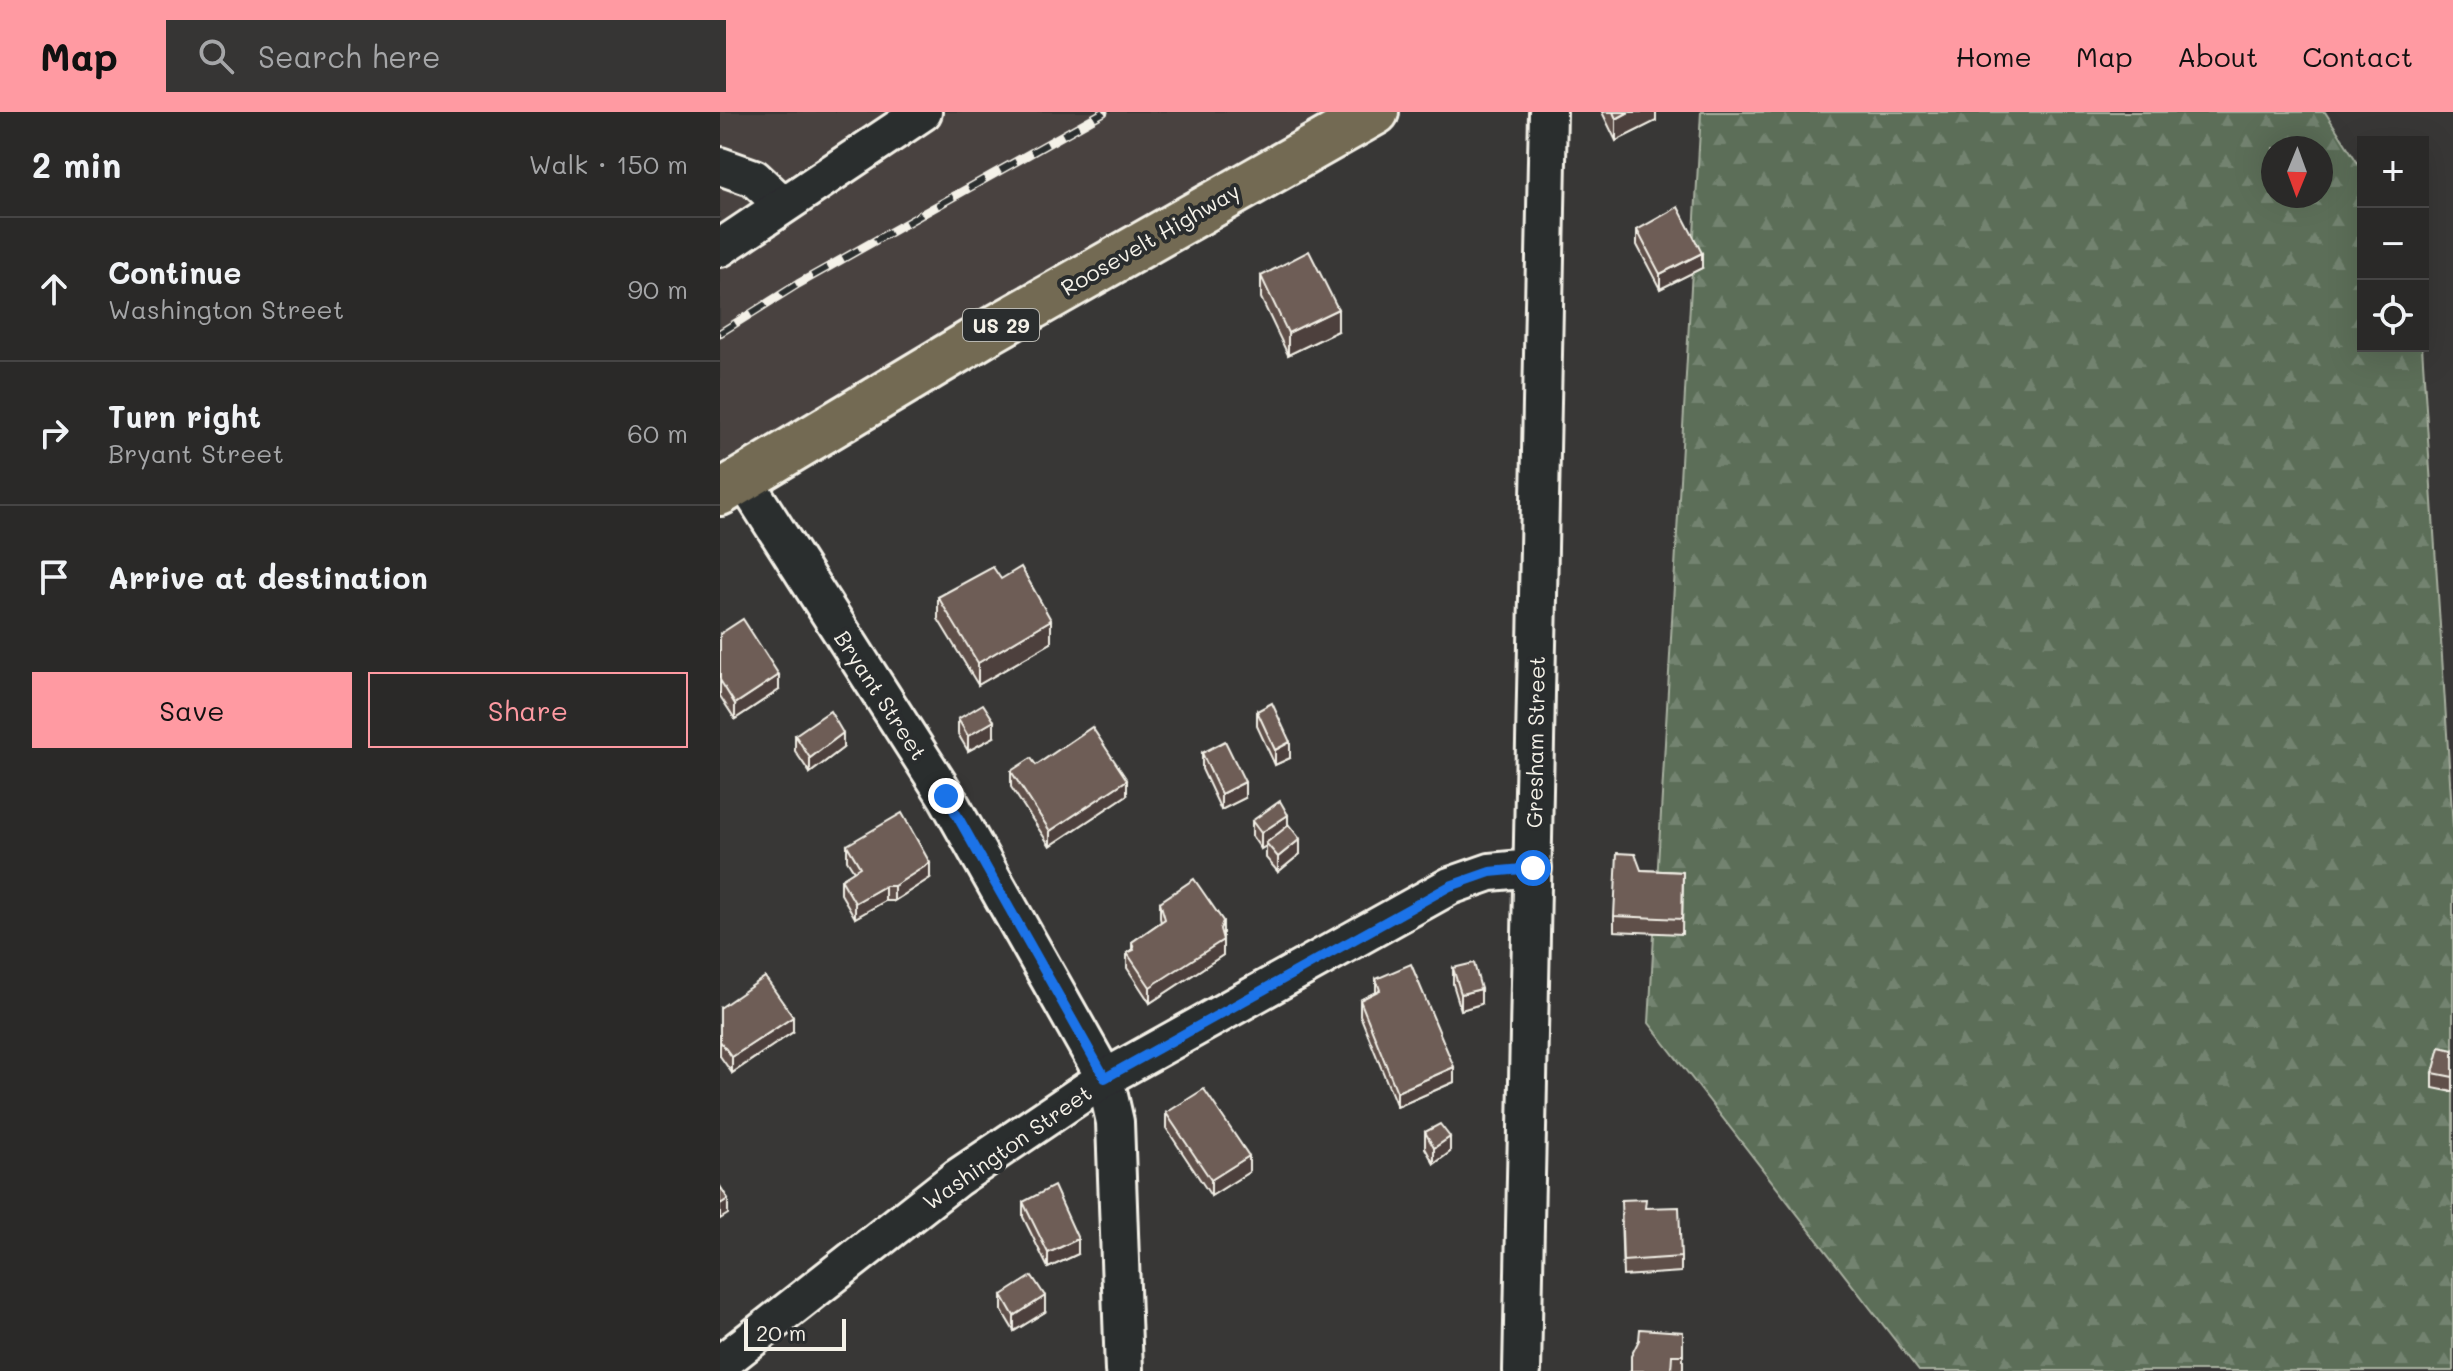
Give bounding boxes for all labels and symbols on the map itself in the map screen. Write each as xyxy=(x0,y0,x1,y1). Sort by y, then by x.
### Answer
north arrow xyxy=(2261,136,2333,208)
street label: Roosevelt Highway xyxy=(1055,176,1245,302)
road number: US 29 xyxy=(963,309,1039,341)
street label: Bryant Street xyxy=(828,625,934,765)
street label: Gresham Street xyxy=(1519,656,1551,828)
route end xyxy=(928,778,964,814)
route start xyxy=(1515,850,1551,886)
street label: Washington Street xyxy=(917,1078,1097,1216)
scale bar xyxy=(744,1315,846,1351)

